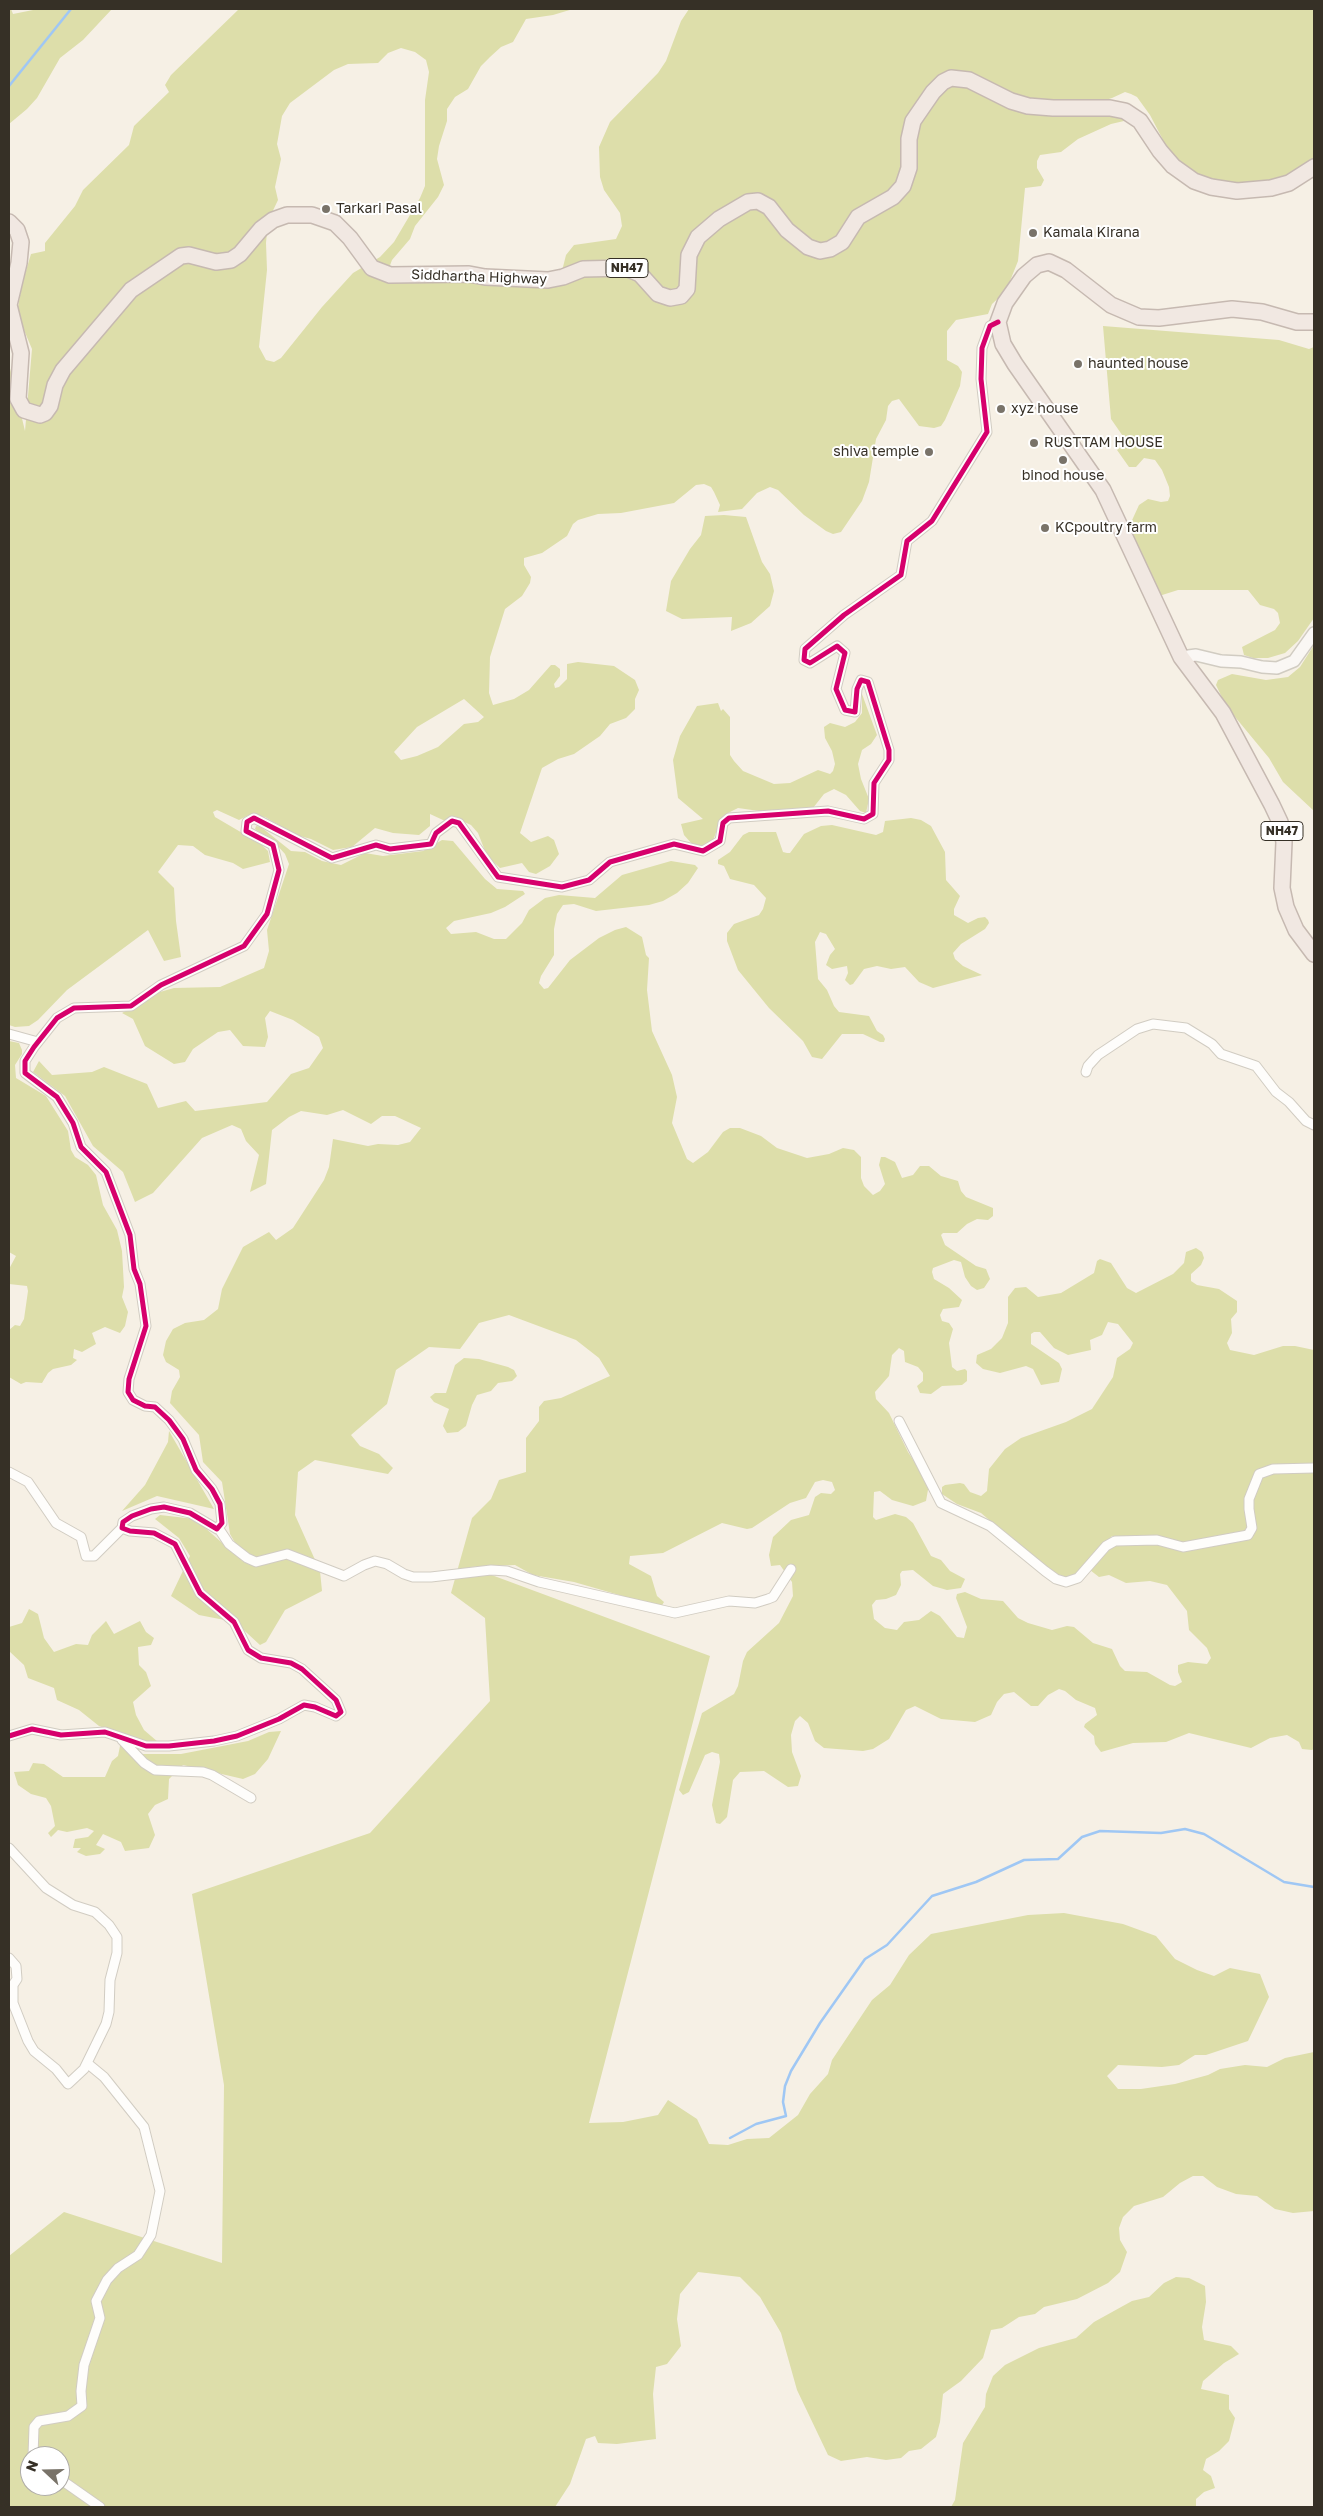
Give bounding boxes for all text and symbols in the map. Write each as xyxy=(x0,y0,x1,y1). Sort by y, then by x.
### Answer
place label: Tarkari Pasal xyxy=(336,201,422,217)
marker: Tarkari Pasal xyxy=(320,203,332,215)
place label: Kamala Kirana xyxy=(1043,225,1140,241)
marker: Kamala Kirana xyxy=(1027,227,1039,239)
road number: NH47 xyxy=(606,258,648,278)
street label: Siddhartha Highway xyxy=(411,266,547,288)
place label: haunted house xyxy=(1088,356,1188,372)
marker: haunted house xyxy=(1072,358,1084,370)
place label: xyz house xyxy=(1011,401,1078,417)
marker: xyz house xyxy=(995,403,1007,415)
place label: RUSTTAM HOUSE xyxy=(1044,435,1163,451)
marker: RUSTTAM HOUSE xyxy=(1028,437,1040,449)
place label: shiva temple xyxy=(833,444,919,460)
marker: shiva temple xyxy=(923,446,935,458)
marker: binod house xyxy=(1057,454,1069,466)
place label: binod house xyxy=(1022,468,1104,484)
place label: KCpoultry farm xyxy=(1055,520,1157,536)
marker: KCpoultry farm xyxy=(1039,522,1051,534)
road number: NH47 xyxy=(1261,821,1303,840)
north arrow xyxy=(20,2446,70,2496)
text: N xyxy=(22,2458,41,2474)

